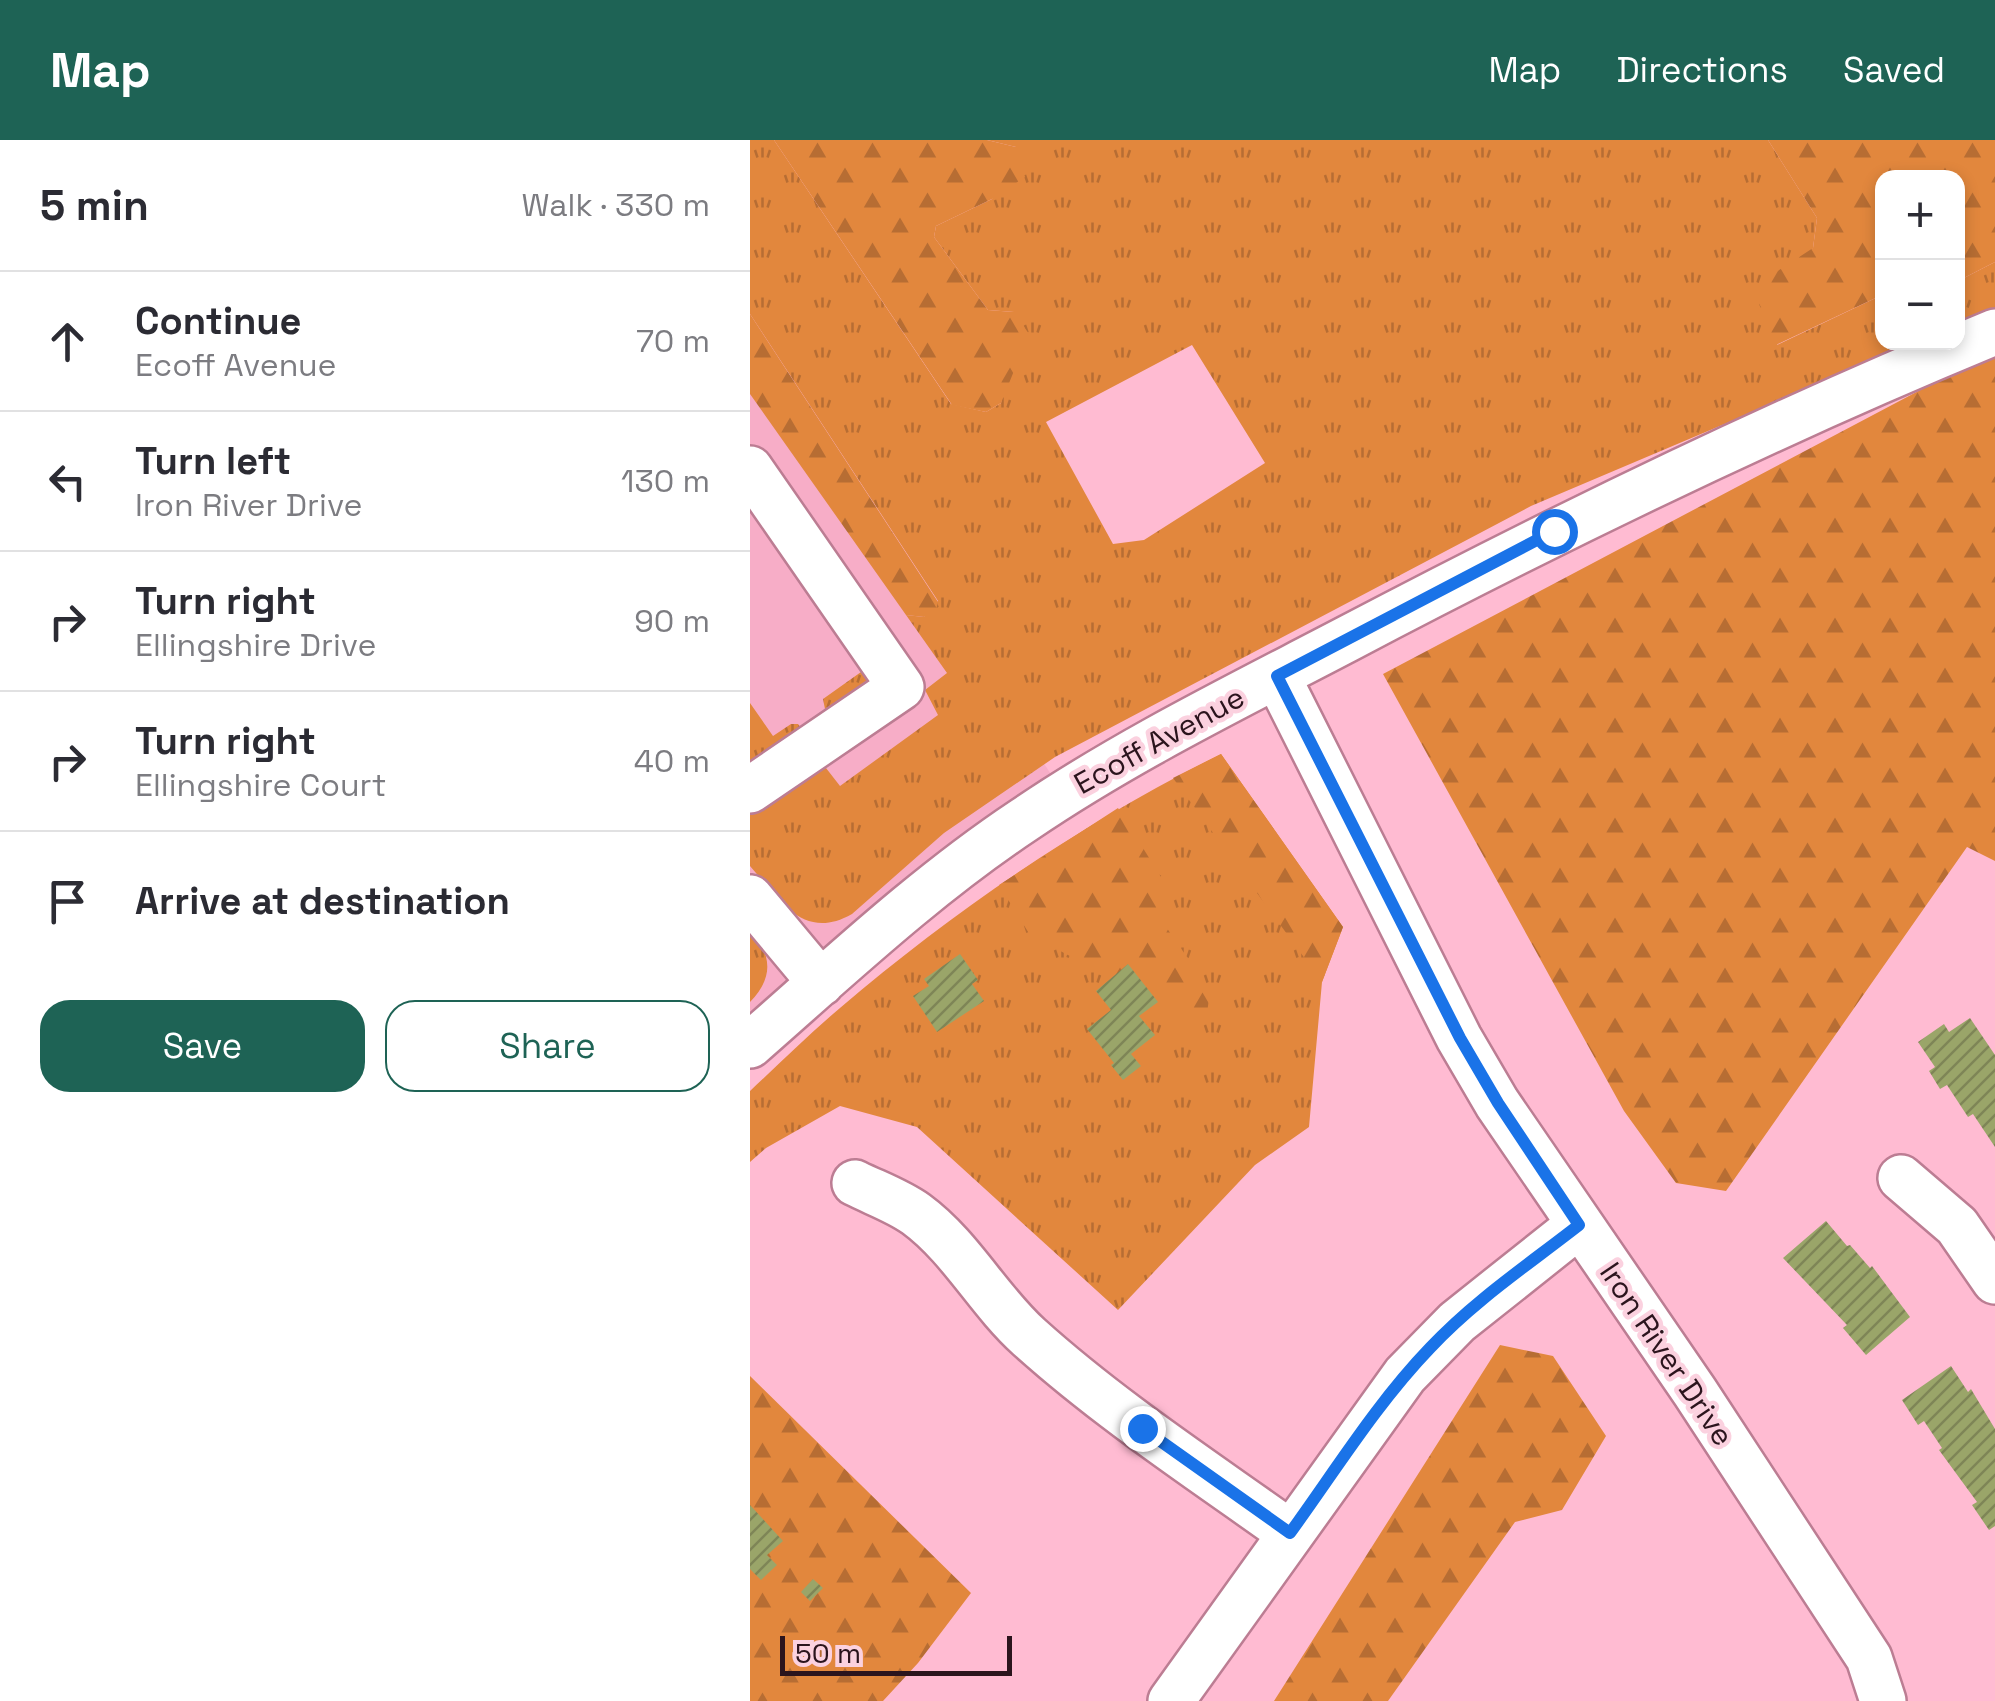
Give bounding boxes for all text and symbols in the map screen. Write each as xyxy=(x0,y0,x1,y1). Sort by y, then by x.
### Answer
text: Map xyxy=(50,40,151,101)
text: Map xyxy=(1488,48,1561,92)
text: Directions xyxy=(1616,48,1788,92)
text: Saved xyxy=(1843,48,1945,92)
map controls xyxy=(1875,170,1965,350)
button: + xyxy=(1875,170,1965,260)
text: 5 min xyxy=(40,179,149,232)
text: Walk · 330 m xyxy=(522,185,710,225)
button: − xyxy=(1875,260,1965,350)
text: Continue xyxy=(135,297,301,345)
icon: ahead xyxy=(40,314,95,369)
text: 70 m xyxy=(636,321,710,361)
text: Ecoff Avenue xyxy=(135,345,337,385)
text: Turn left xyxy=(135,437,291,485)
icon: left xyxy=(40,454,95,509)
text: 130 m xyxy=(621,461,710,501)
text: Iron River Drive xyxy=(135,485,362,525)
route start xyxy=(1532,509,1578,555)
text: Turn right xyxy=(135,577,316,625)
icon: right xyxy=(40,594,95,649)
text: 90 m xyxy=(634,601,710,641)
text: Ellingshire Drive xyxy=(135,625,376,665)
street label: Ecoff Avenue xyxy=(1067,677,1251,803)
text: Turn right xyxy=(135,717,316,765)
icon: right xyxy=(40,734,95,789)
text: 40 m xyxy=(634,741,710,781)
text: Ellingshire Court xyxy=(135,765,386,805)
icon: arrive xyxy=(40,874,95,929)
text: Arrive at destination xyxy=(135,877,510,925)
button: Save xyxy=(40,1000,365,1092)
button: Share xyxy=(385,1000,710,1092)
street label: Iron River Drive xyxy=(1591,1255,1743,1453)
route end xyxy=(1120,1406,1166,1452)
scale bar xyxy=(780,1631,1012,1676)
text: 50 m xyxy=(795,1635,861,1671)

